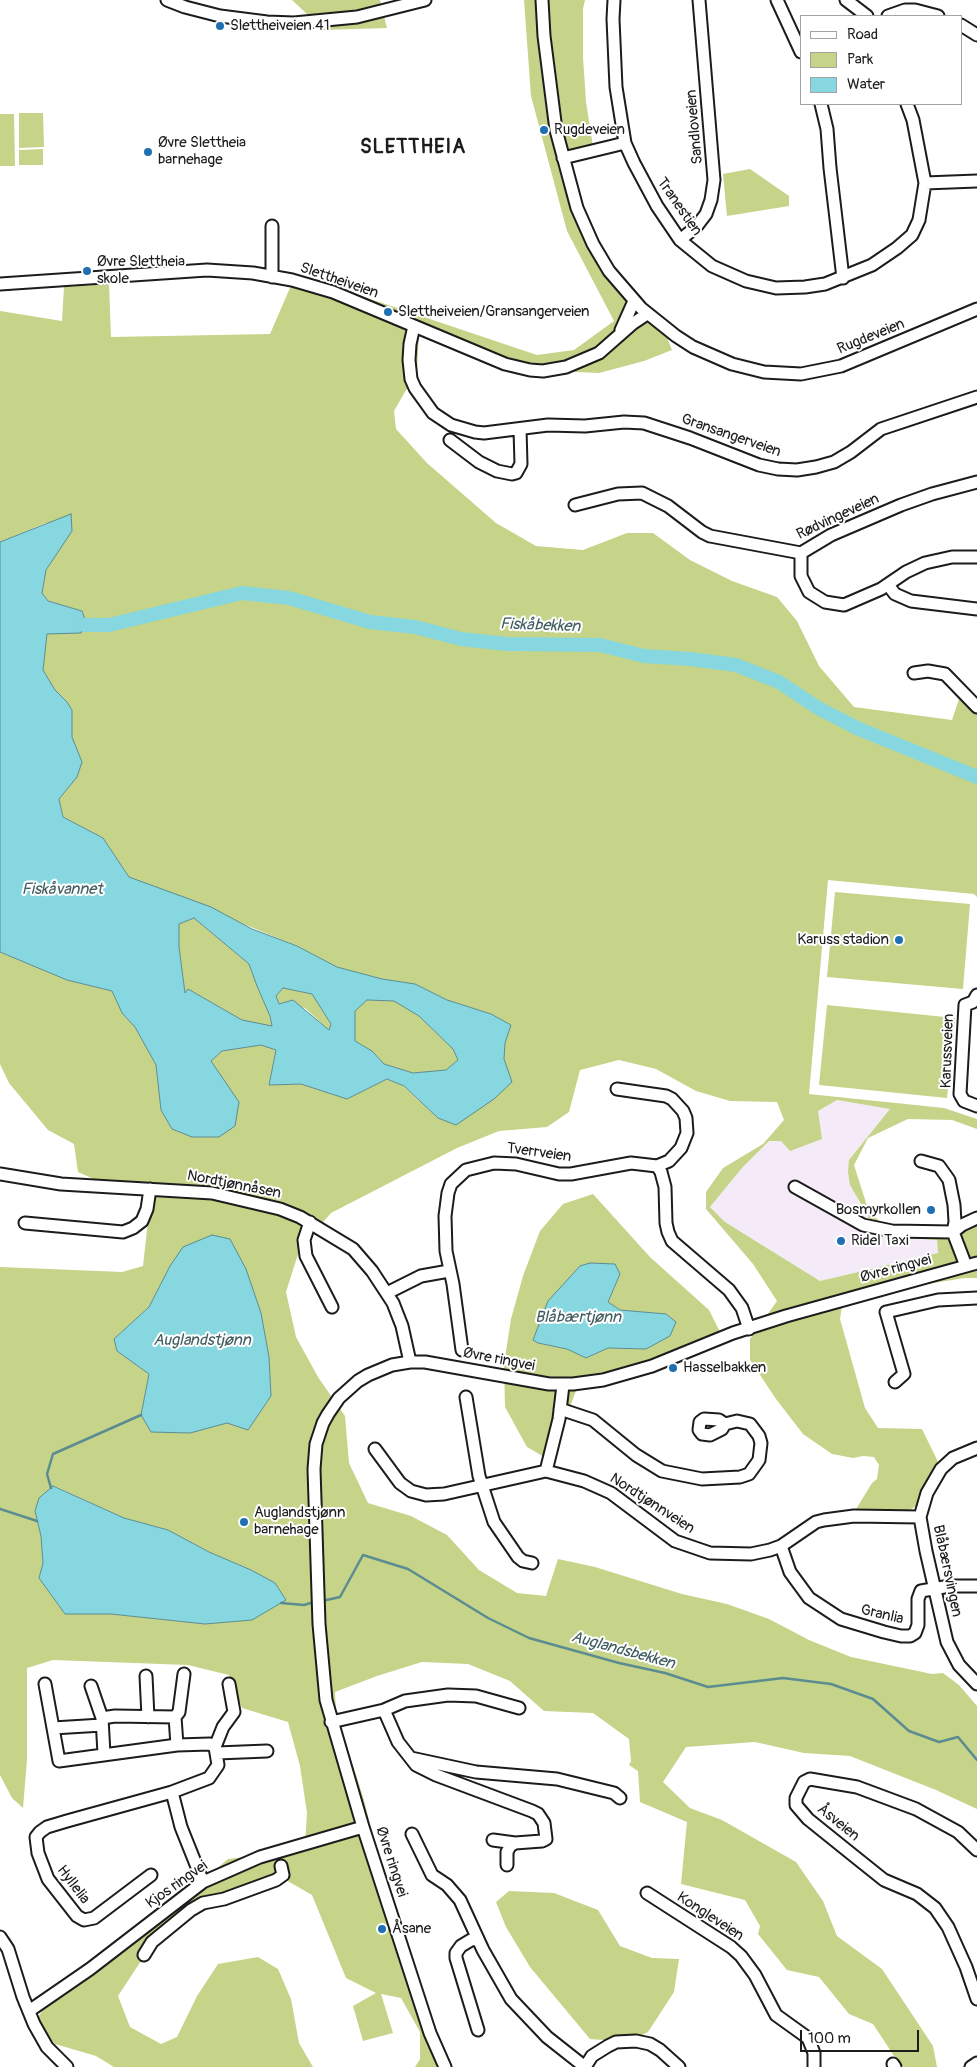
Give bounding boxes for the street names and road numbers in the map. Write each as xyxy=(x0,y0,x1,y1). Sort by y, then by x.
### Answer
street label: Sandloveien xyxy=(683,89,707,165)
street label: Tranestien xyxy=(653,175,705,239)
street label: Slettheiveien xyxy=(297,259,381,303)
street label: Rugdeveien xyxy=(835,315,907,359)
street label: Gransangerveien xyxy=(679,410,783,462)
street label: Rødvingeveien xyxy=(794,490,882,544)
street label: Karussveien xyxy=(938,1013,958,1089)
street label: Tverrveien xyxy=(505,1140,573,1166)
street label: Nordtjønnåsen xyxy=(186,1167,282,1203)
street label: Øvre ringvei xyxy=(859,1251,933,1287)
street label: Øvre ringvei xyxy=(462,1344,536,1376)
street label: Nordtjønnveien xyxy=(606,1470,698,1538)
street label: Blåbærsvingen xyxy=(928,1523,966,1619)
street label: Granlia xyxy=(859,1601,905,1629)
street label: Åsveien xyxy=(813,1801,863,1845)
street label: Øvre ringvei xyxy=(371,1825,411,1899)
street label: Kjos ringvei xyxy=(143,1857,211,1913)
street label: Hyllelia xyxy=(53,1862,93,1908)
street label: Kongleveien xyxy=(673,1889,747,1945)

